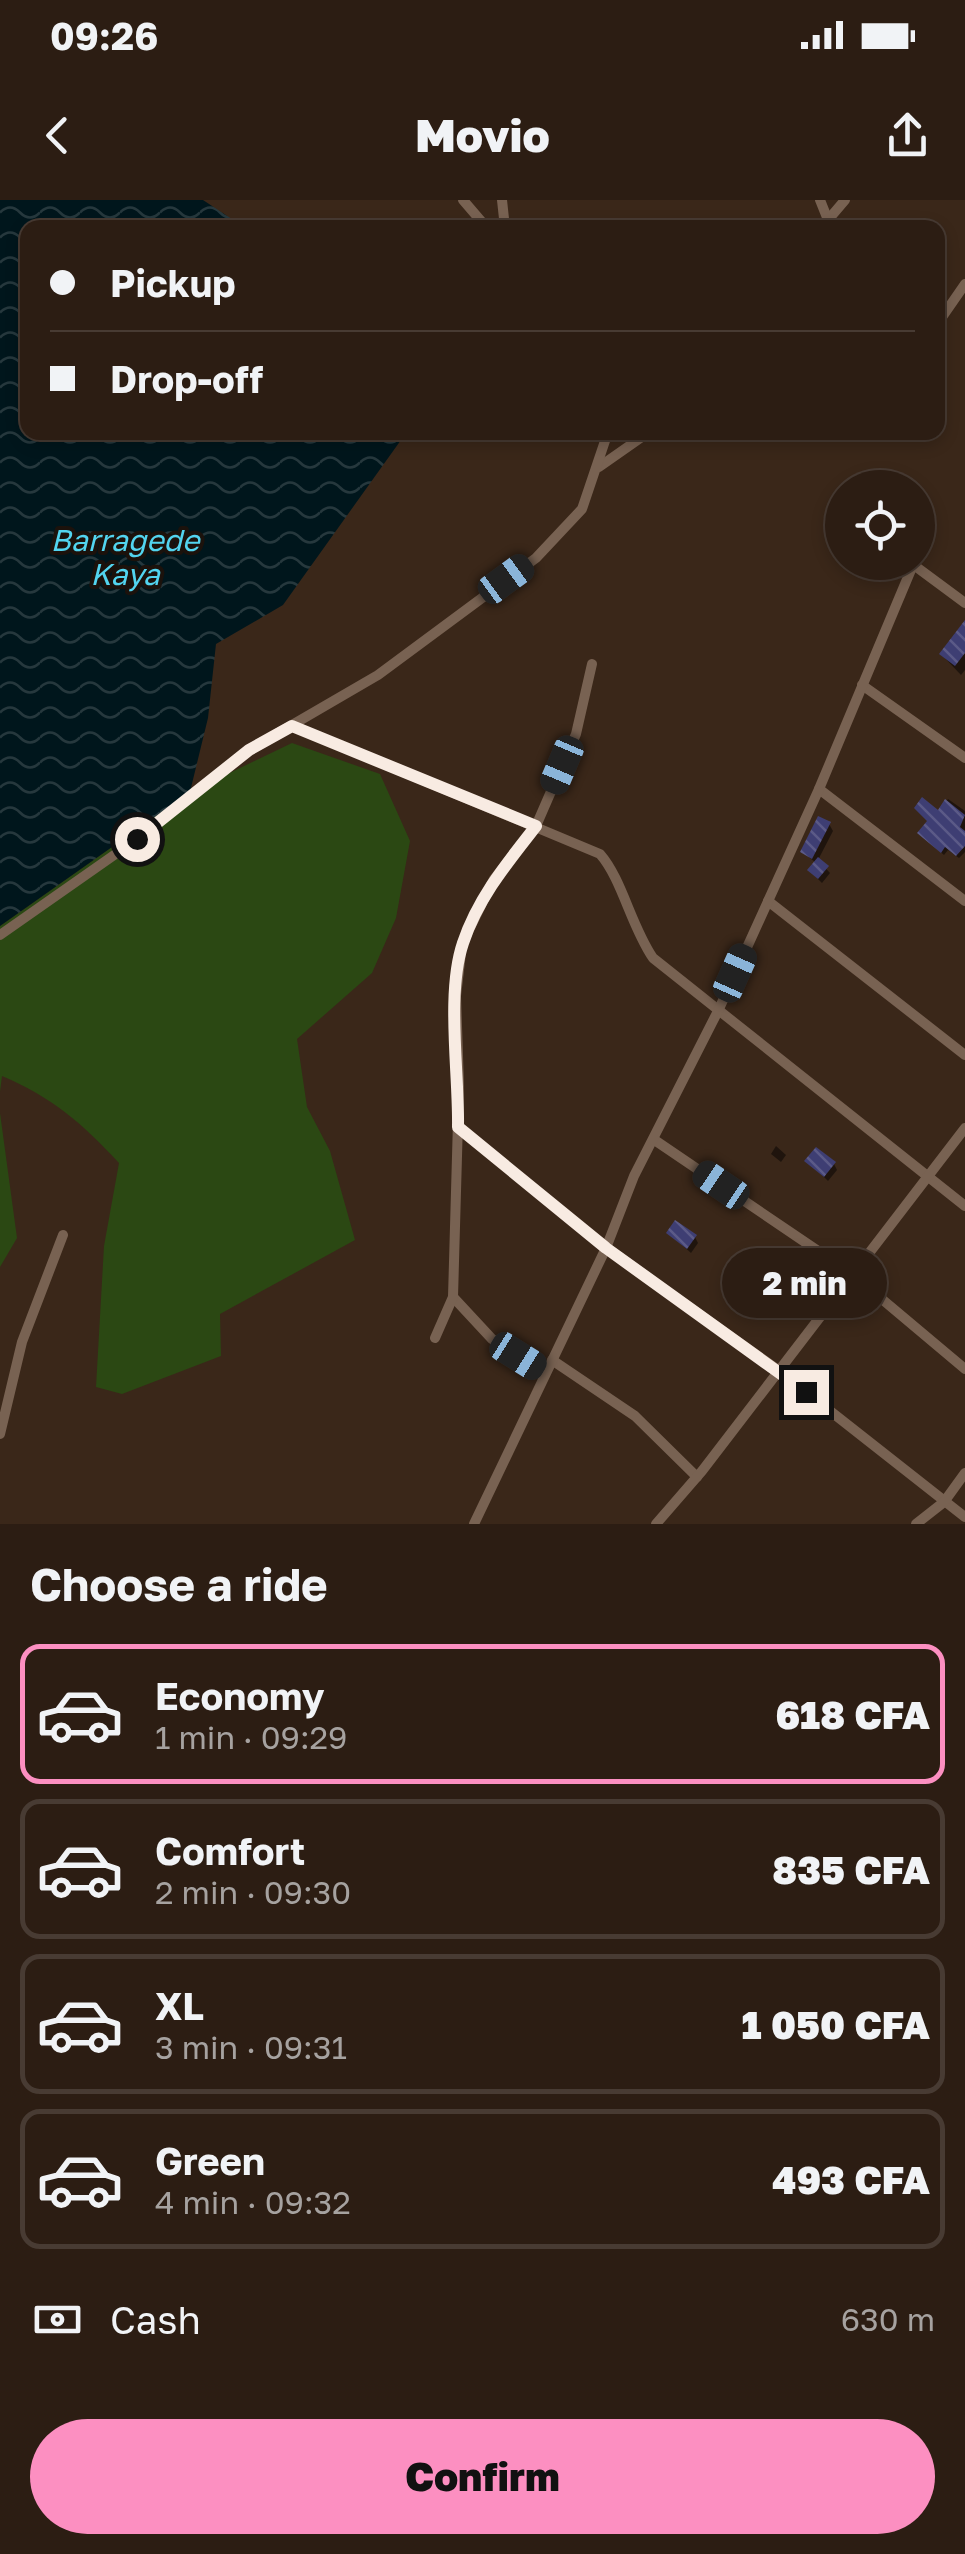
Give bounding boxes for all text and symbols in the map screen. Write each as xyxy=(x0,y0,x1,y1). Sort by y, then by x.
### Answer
text: 09:26 xyxy=(50,13,158,58)
icon: back xyxy=(30,108,85,163)
text: Movio xyxy=(415,108,550,162)
icon: share xyxy=(880,108,935,163)
text: Pickup xyxy=(110,260,236,305)
text: Drop-off xyxy=(110,356,263,401)
map controls xyxy=(825,470,935,580)
button: locate xyxy=(825,470,935,580)
water label: Barragede Kaya xyxy=(51,522,202,592)
car xyxy=(473,549,539,609)
car xyxy=(536,732,588,798)
route start xyxy=(115,817,160,862)
car xyxy=(709,939,761,1007)
car xyxy=(688,1156,754,1214)
callout: 2 min xyxy=(724,1247,888,1317)
text: 2 min xyxy=(762,1264,847,1302)
car xyxy=(485,1327,551,1385)
route end xyxy=(784,1370,829,1415)
text: Choose a ride xyxy=(30,1557,328,1611)
icon: car xyxy=(35,1669,125,1759)
text: Economy xyxy=(155,1673,324,1718)
text: 618 CFA xyxy=(775,1692,930,1737)
text: 1 min · 09:29 xyxy=(155,1718,347,1756)
icon: car xyxy=(35,1824,125,1914)
text: Comfort xyxy=(155,1828,305,1873)
text: 835 CFA xyxy=(772,1847,930,1892)
text: 2 min · 09:30 xyxy=(155,1873,351,1911)
icon: car xyxy=(35,1979,125,2069)
text: XL xyxy=(155,1983,204,2028)
text: 1 050 CFA xyxy=(741,2002,930,2047)
text: 3 min · 09:31 xyxy=(155,2028,347,2066)
icon: car xyxy=(35,2134,125,2224)
text: Green xyxy=(155,2138,265,2183)
text: 493 CFA xyxy=(772,2157,930,2202)
text: 4 min · 09:32 xyxy=(155,2183,351,2221)
icon: cash xyxy=(30,2292,85,2347)
text: Cash xyxy=(110,2297,201,2342)
text: 630 m xyxy=(841,2300,935,2338)
button: Confirm xyxy=(30,2419,935,2534)

